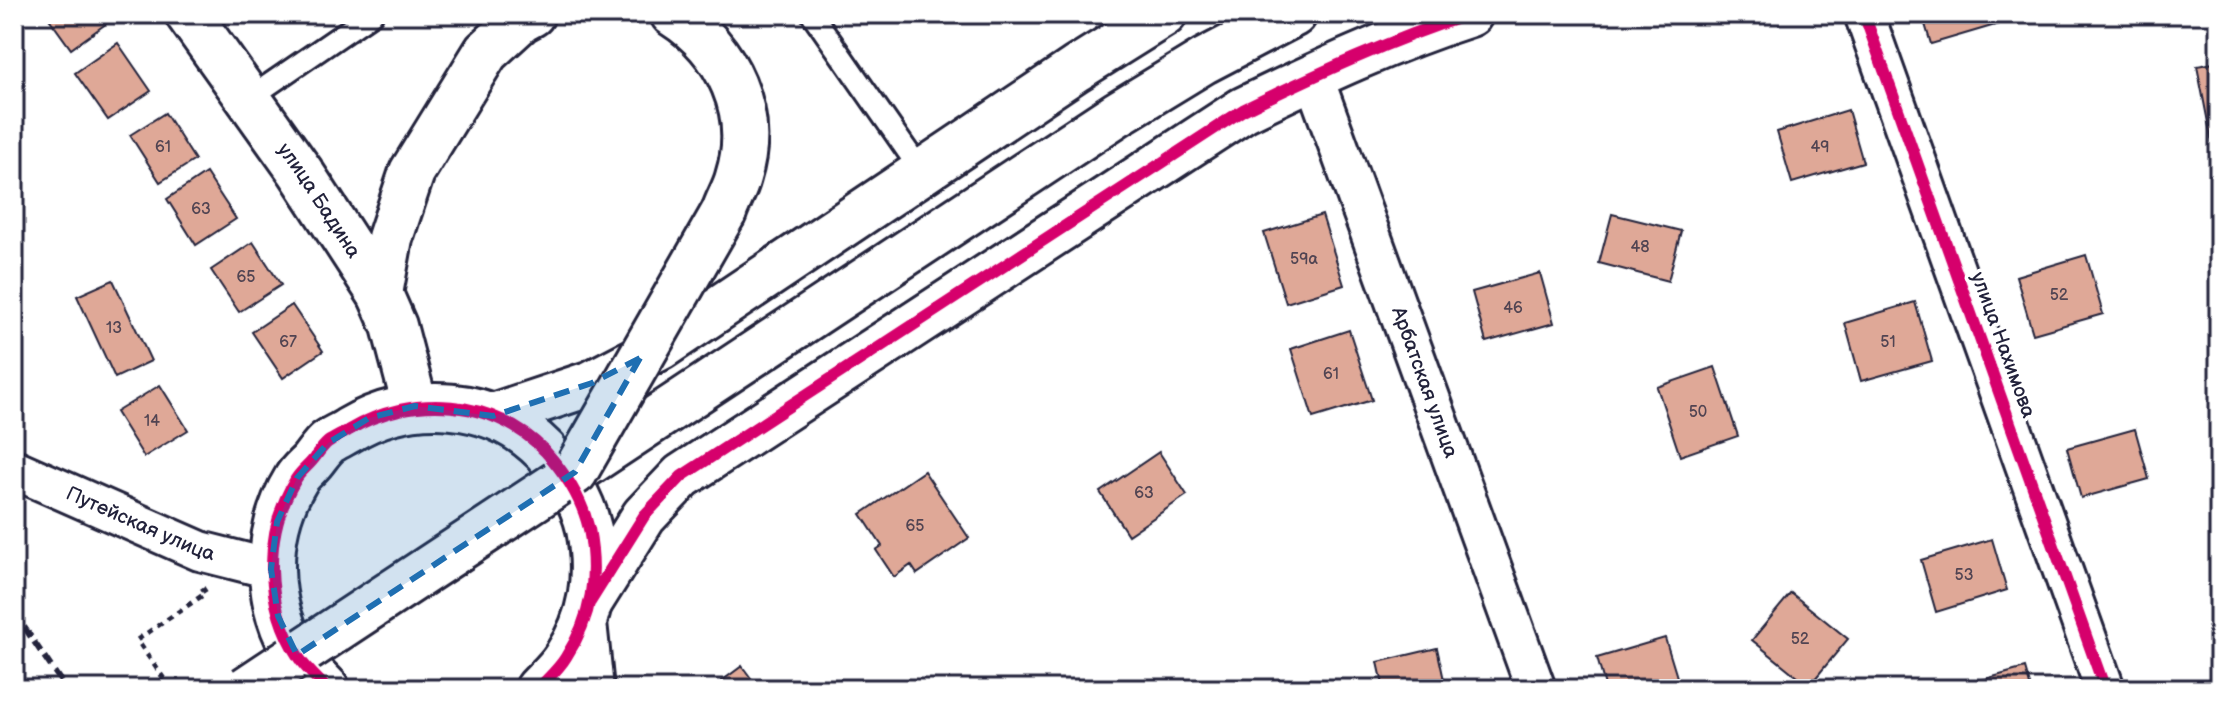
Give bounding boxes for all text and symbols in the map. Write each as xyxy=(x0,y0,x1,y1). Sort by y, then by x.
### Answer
house number: 61 xyxy=(155,138,171,157)
house number: 49 xyxy=(1810,138,1830,157)
street label: улица Бадина xyxy=(272,139,366,263)
house number: 63 xyxy=(191,200,211,219)
house number: 48 xyxy=(1630,238,1650,257)
house number: 59а xyxy=(1290,250,1318,269)
house number: 65 xyxy=(237,268,255,287)
street label: улица Нахимова xyxy=(1965,269,2041,421)
house number: 52 xyxy=(2050,286,2069,305)
house number: 46 xyxy=(1503,299,1523,318)
street label: Арбатская улица xyxy=(1386,303,1463,461)
house number: 13 xyxy=(106,319,122,338)
house number: 67 xyxy=(279,333,297,352)
house number: 51 xyxy=(1880,333,1896,352)
house number: 61 xyxy=(1323,365,1339,384)
house number: 50 xyxy=(1689,403,1707,422)
house number: 14 xyxy=(144,412,160,431)
street label: Путейская улица xyxy=(62,481,217,566)
house number: 63 xyxy=(1134,484,1154,503)
house number: 65 xyxy=(906,517,924,536)
house number: 53 xyxy=(1954,566,1974,585)
house number: 52 xyxy=(1791,630,1810,649)

